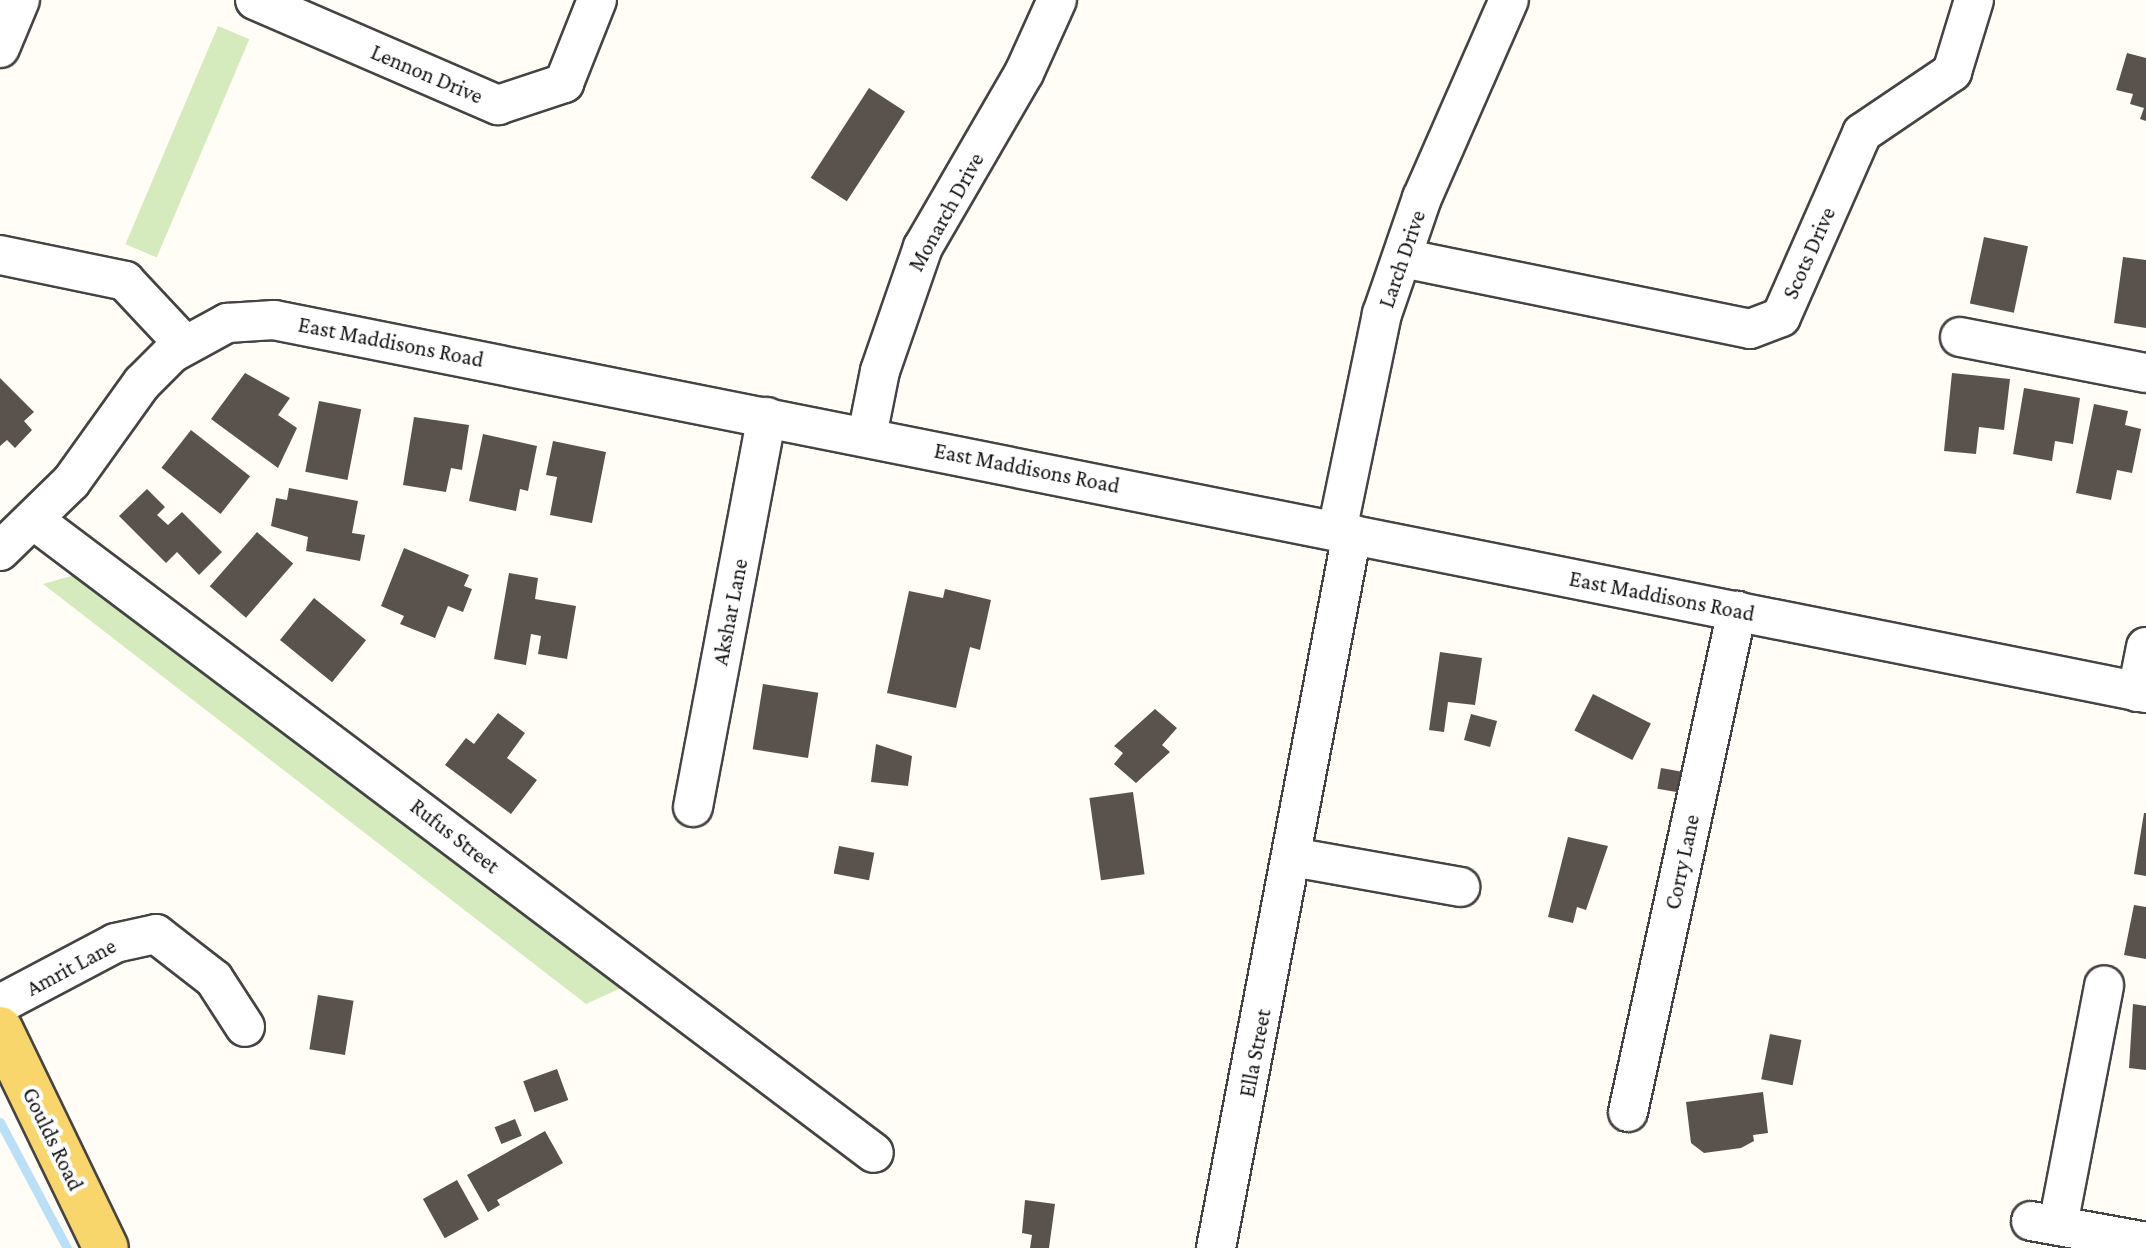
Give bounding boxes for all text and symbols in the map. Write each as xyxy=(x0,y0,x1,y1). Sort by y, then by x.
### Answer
street label: Lennon Drive xyxy=(367,39,487,109)
street label: Monarch Drive xyxy=(903,148,989,276)
street label: Scots Drive xyxy=(1777,203,1841,303)
street label: Larch Drive xyxy=(1373,207,1431,311)
street label: East Maddisons Road xyxy=(296,311,486,373)
street label: East Maddisons Road xyxy=(932,437,1122,499)
street label: Akshar Lane xyxy=(707,556,753,668)
street label: East Maddisons Road xyxy=(1567,565,1757,627)
street label: Rufus Street xyxy=(405,793,505,879)
street label: Corry Lane xyxy=(1659,812,1705,912)
street label: Amrit Lane xyxy=(22,932,120,1002)
street label: Ella Street xyxy=(1234,1007,1276,1099)
street label: Goulds Road xyxy=(17,1083,89,1195)

